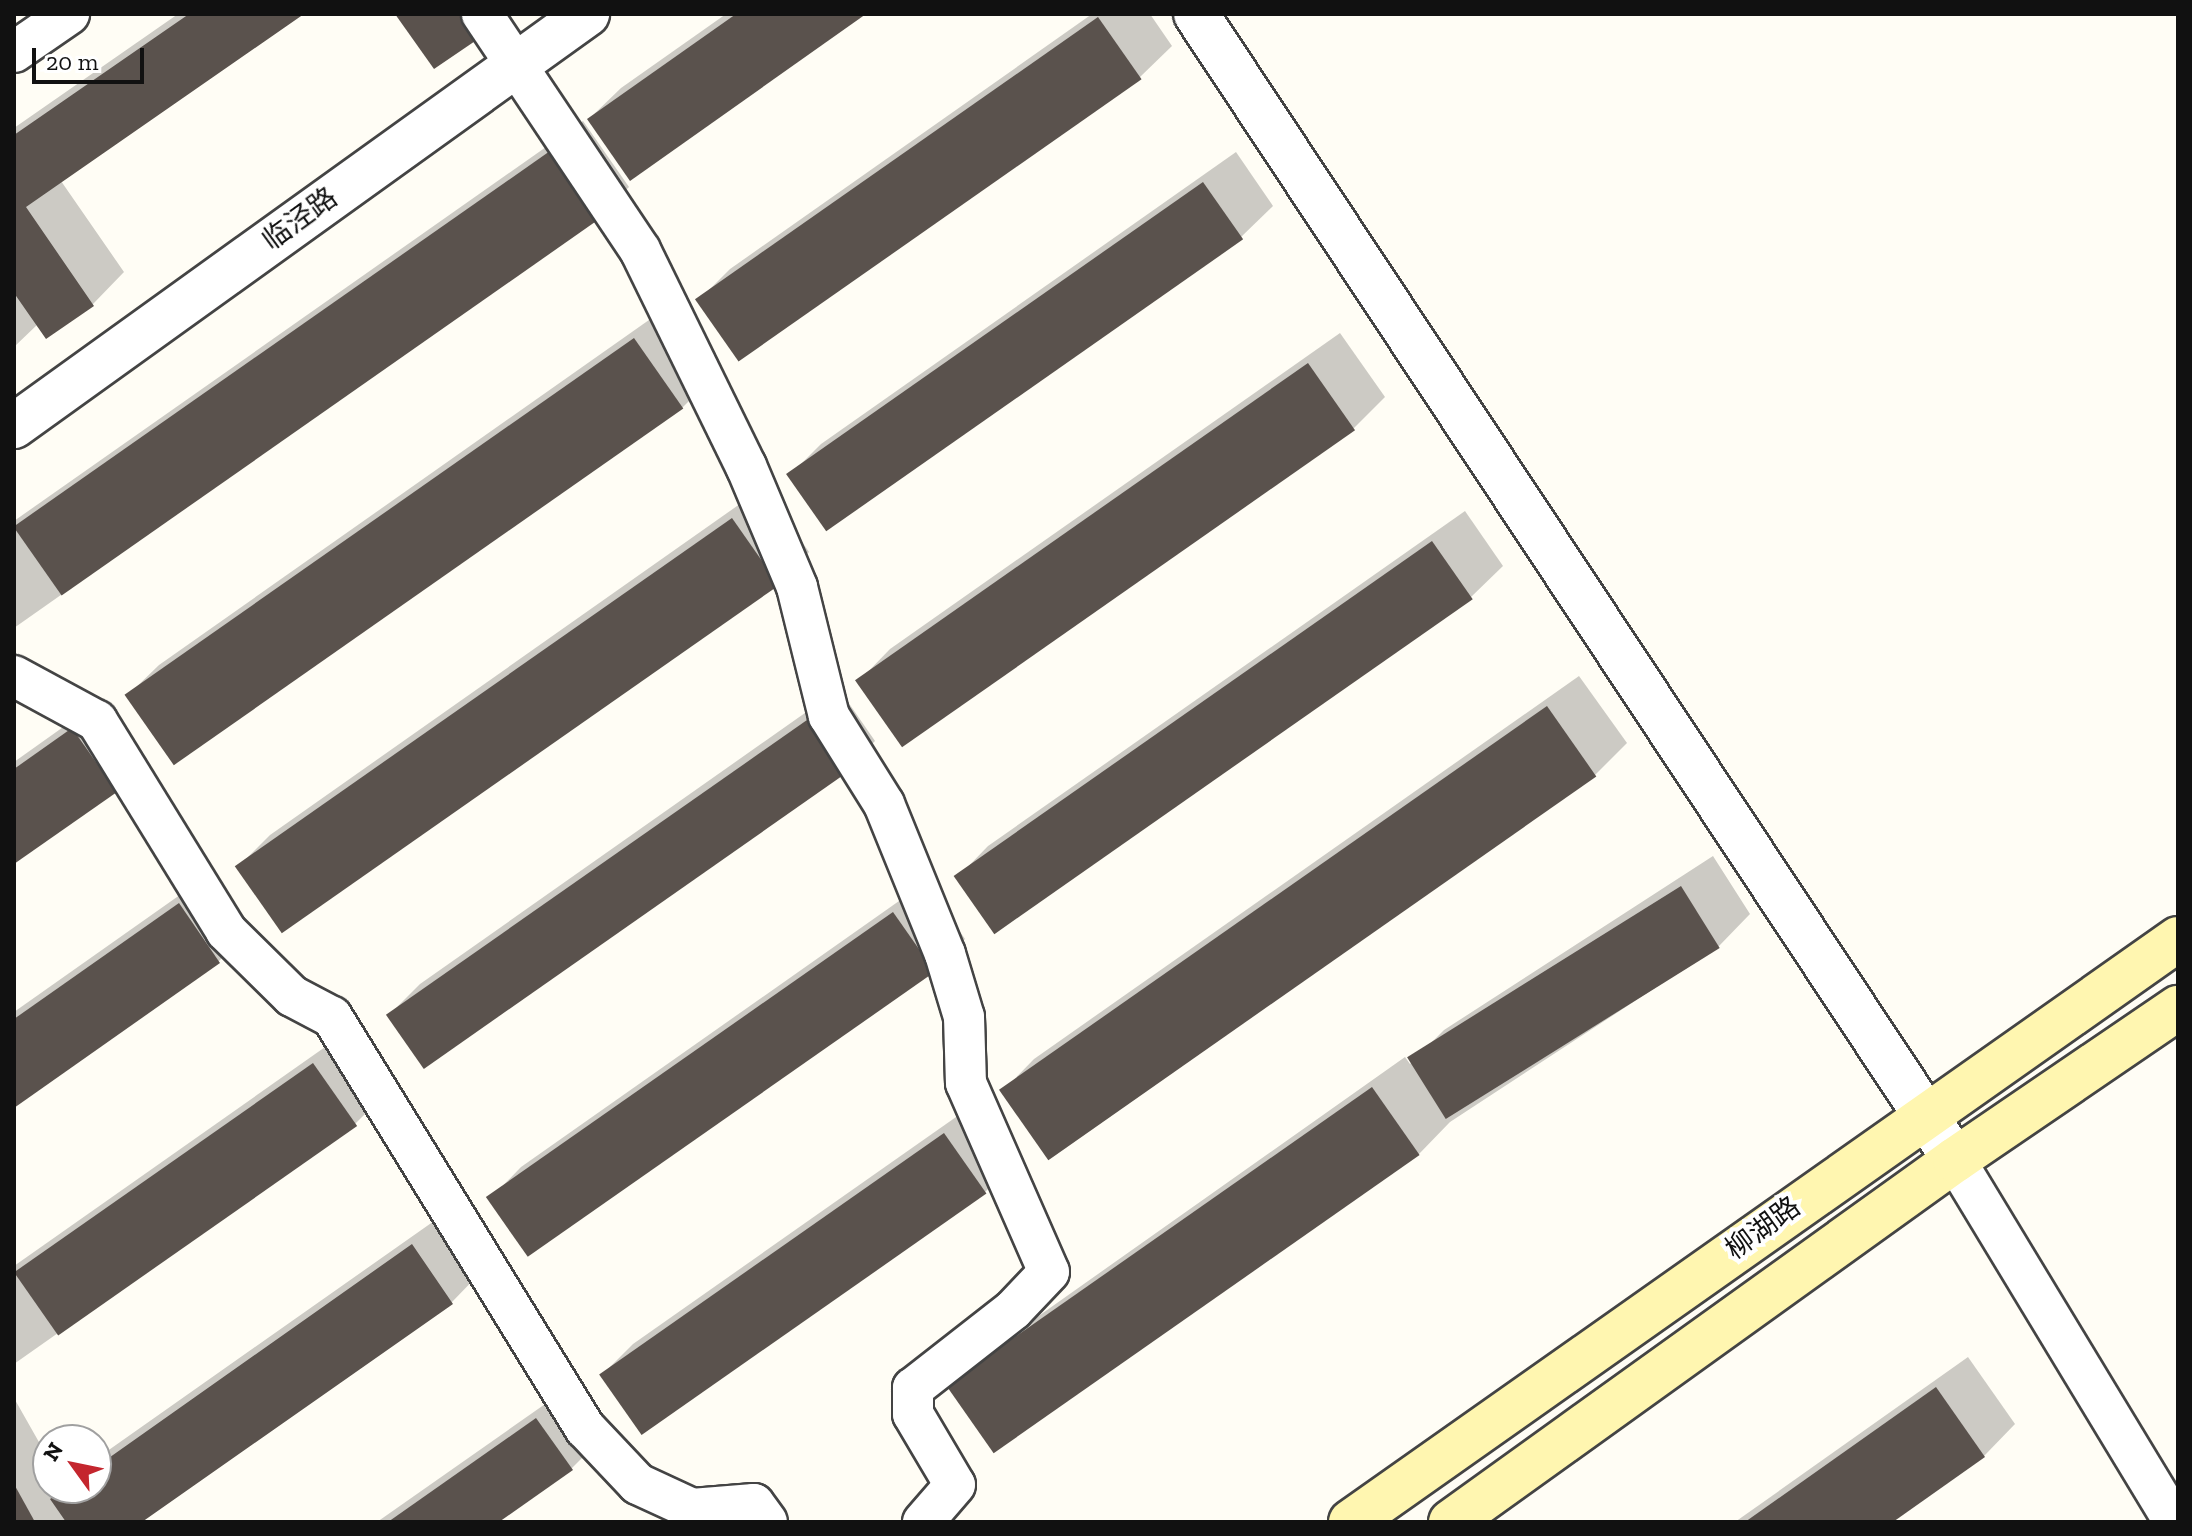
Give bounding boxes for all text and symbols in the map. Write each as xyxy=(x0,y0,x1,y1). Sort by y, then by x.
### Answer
scale bar xyxy=(36,32,148,82)
text: 20 m xyxy=(46,47,98,76)
street label: 临泾路 xyxy=(256,181,344,257)
street label: 柳湖路 xyxy=(1719,1190,1807,1266)
north arrow xyxy=(32,1424,112,1504)
text: N xyxy=(37,1437,69,1466)

